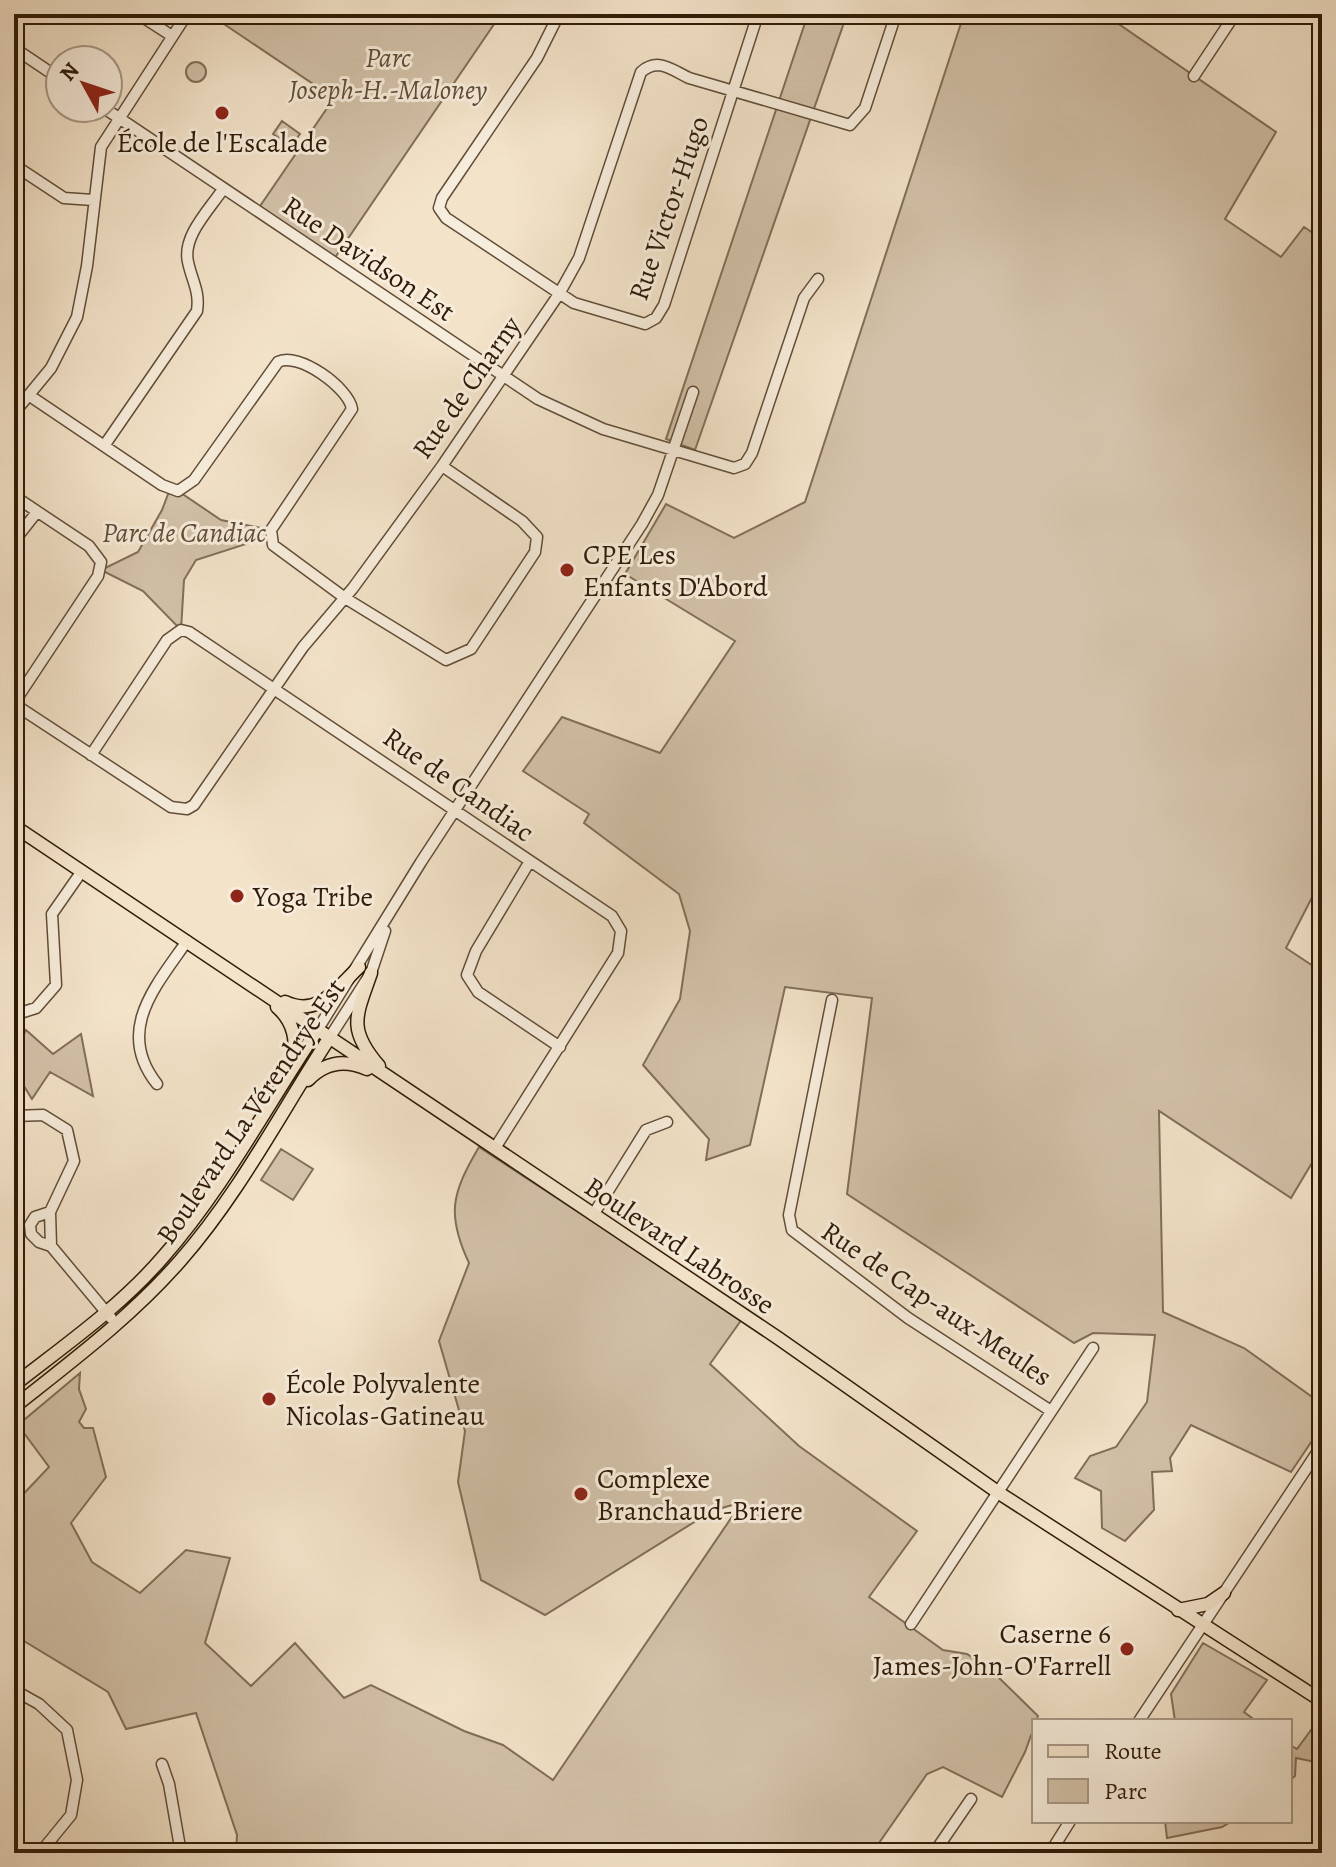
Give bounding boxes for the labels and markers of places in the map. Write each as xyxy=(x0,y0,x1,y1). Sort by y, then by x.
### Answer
marker: École de l'Escalade xyxy=(213,104,231,122)
place label: École de l'Escalade xyxy=(117,124,327,162)
place label: CPE Les Enfants D'Abord xyxy=(583,536,769,606)
marker: CPE Les Enfants D'Abord xyxy=(558,561,576,579)
place label: Yoga Tribe xyxy=(252,878,373,916)
marker: Yoga Tribe xyxy=(228,887,246,905)
place label: École Polyvalente Nicolas-Gatineau xyxy=(285,1365,485,1435)
marker: École Polyvalente Nicolas-Gatineau xyxy=(260,1390,278,1408)
place label: Complexe Branchaud-Briere xyxy=(597,1460,803,1530)
marker: Complexe Branchaud-Briere xyxy=(572,1485,590,1503)
place label: Caserne 6 James-John-O'Farrell xyxy=(873,1615,1111,1685)
marker: Caserne 6 James-John-O'Farrell xyxy=(1118,1640,1136,1658)

